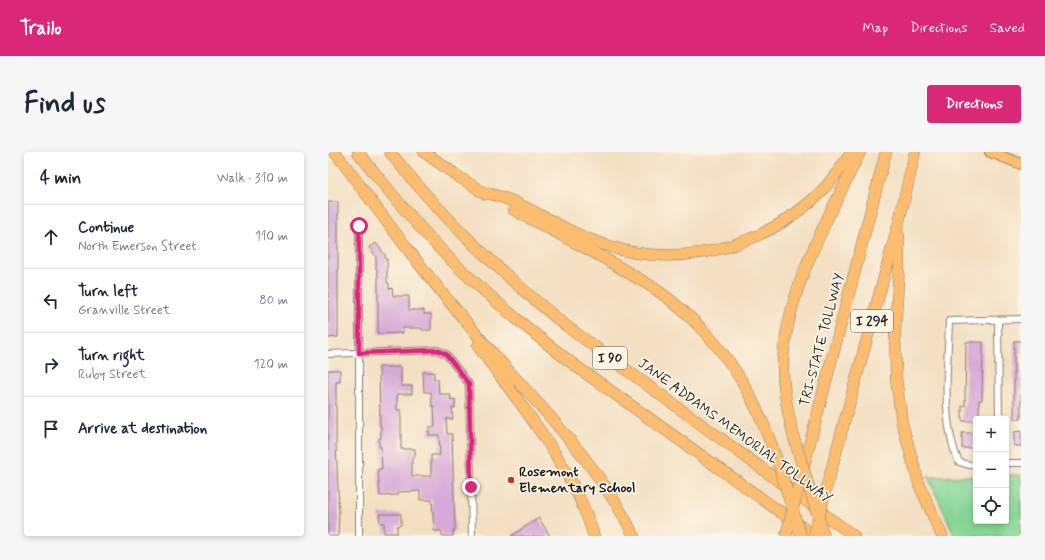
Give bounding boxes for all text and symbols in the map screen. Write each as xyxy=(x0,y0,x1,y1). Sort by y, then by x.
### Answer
text: Trailo xyxy=(20,16,62,41)
text: Map xyxy=(862,19,888,37)
text: Directions xyxy=(910,19,968,37)
text: Saved xyxy=(990,19,1025,37)
button: Directions xyxy=(927,85,1021,123)
text: Find us xyxy=(24,86,105,123)
text: 4 min xyxy=(40,167,81,189)
text: Walk · 310 m xyxy=(217,170,288,187)
route start xyxy=(350,217,368,235)
text: Continue xyxy=(78,218,134,238)
icon: ahead xyxy=(40,226,62,248)
text: 110 m xyxy=(255,228,288,245)
text: North Emerson Street xyxy=(78,238,196,255)
street label: TRI-STATE TOLLWAY xyxy=(796,271,848,409)
text: Turn left xyxy=(78,282,138,302)
icon: left xyxy=(40,290,62,312)
text: 80 m xyxy=(259,292,288,309)
text: Granville Street xyxy=(78,302,171,319)
road number: I 294 xyxy=(851,310,893,332)
text: Turn right xyxy=(78,346,145,366)
road number: I 90 xyxy=(593,347,627,369)
icon: right xyxy=(40,354,62,376)
street label: JANE ADDAMS MEMORIAL TOLLWAY xyxy=(634,354,836,508)
text: 120 m xyxy=(254,356,288,373)
text: Ruby Street xyxy=(78,366,146,383)
map controls xyxy=(973,416,1009,524)
button: + xyxy=(973,416,1009,452)
icon: arrive xyxy=(40,418,62,440)
text: Arrive at destination xyxy=(78,419,207,439)
button: − xyxy=(973,452,1009,488)
place label: Rosemont Elementary School xyxy=(519,463,635,497)
marker: Rosemont Elementary School xyxy=(506,475,516,485)
route end xyxy=(462,478,480,496)
button: locate xyxy=(973,488,1009,524)

